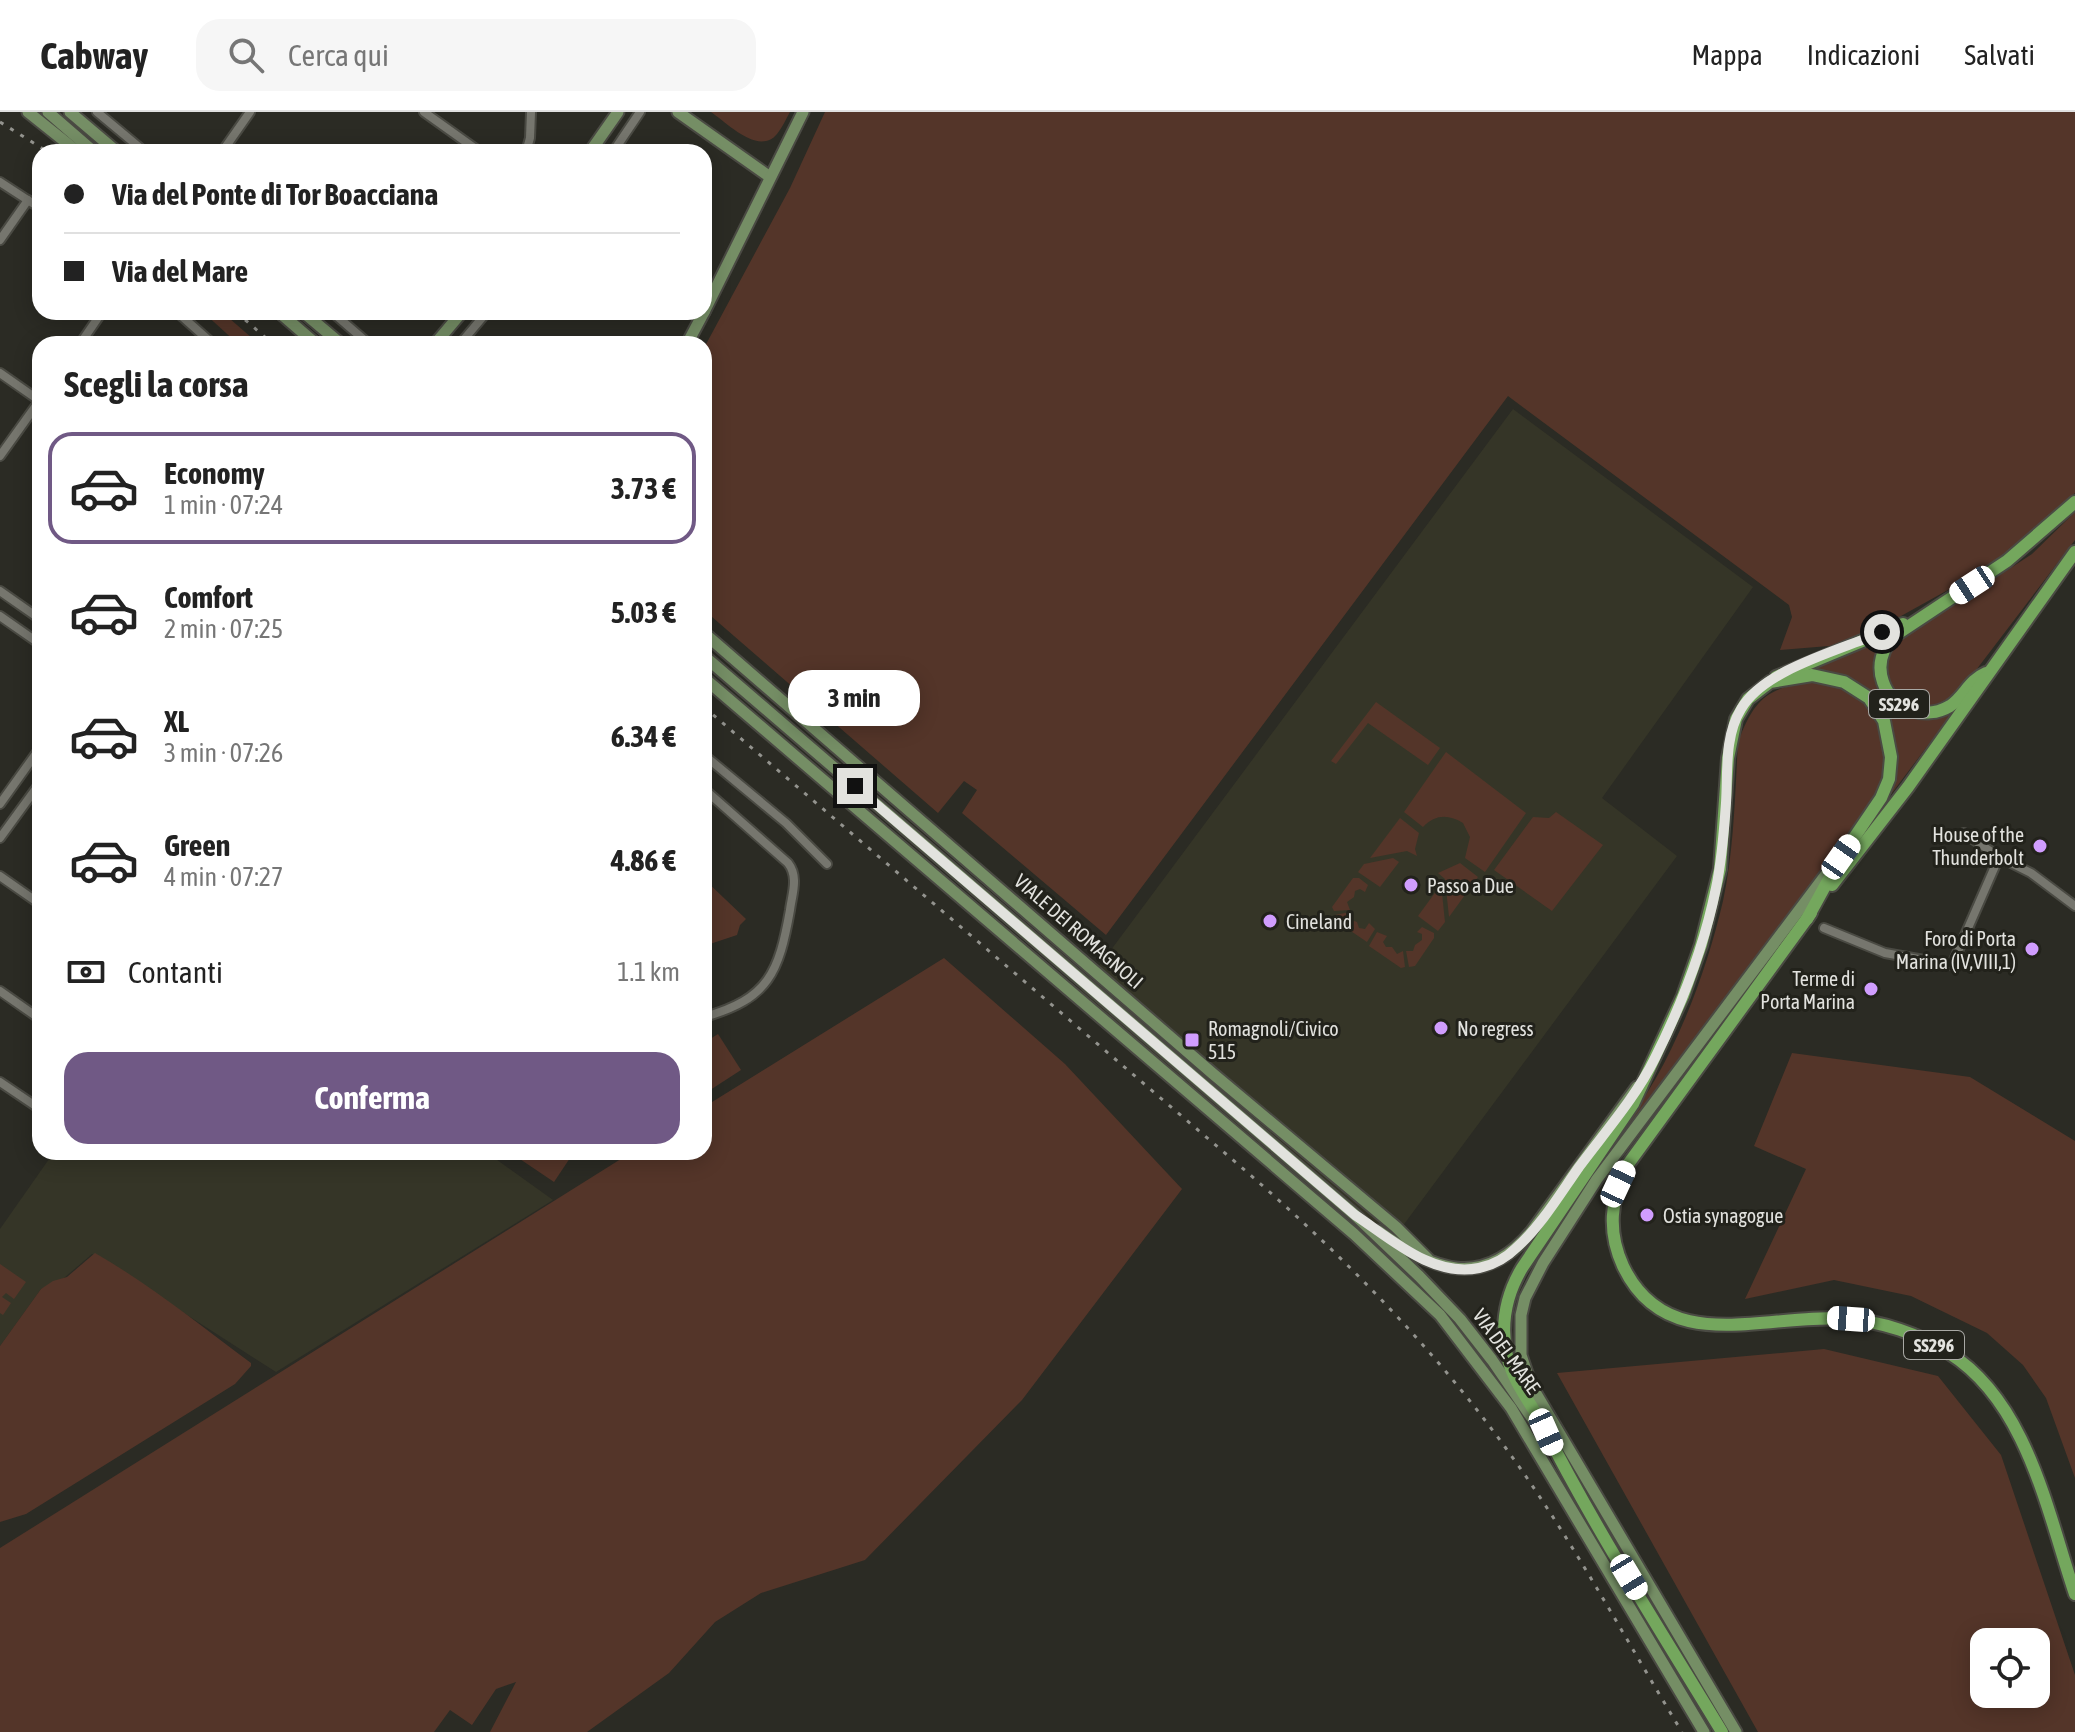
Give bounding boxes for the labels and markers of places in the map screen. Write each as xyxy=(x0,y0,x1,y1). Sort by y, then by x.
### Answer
place label: House of the Thunderbolt xyxy=(1932,823,2024,869)
marker: House of the Thunderbolt xyxy=(2031,837,2049,855)
place label: Passo a Due xyxy=(1427,874,1514,897)
marker: Passo a Due xyxy=(1402,876,1420,894)
place label: Cineland xyxy=(1286,910,1352,933)
marker: Cineland xyxy=(1261,912,1279,930)
place label: Foro di Porta Marina (IV,VIII,1) xyxy=(1896,927,2016,973)
marker: Foro di Porta Marina (IV,VIII,1) xyxy=(2023,940,2041,958)
place label: Terme di Porta Marina xyxy=(1760,967,1855,1013)
marker: Terme di Porta Marina xyxy=(1862,980,1880,998)
place label: Romagnoli/Civico 515 xyxy=(1208,1017,1339,1063)
place label: No regress xyxy=(1457,1017,1534,1040)
marker: No regress xyxy=(1432,1019,1450,1037)
marker: Romagnoli/Civico 515 xyxy=(1183,1031,1201,1049)
place label: Ostia synagogue xyxy=(1663,1204,1783,1227)
marker: Ostia synagogue xyxy=(1638,1206,1656,1224)

